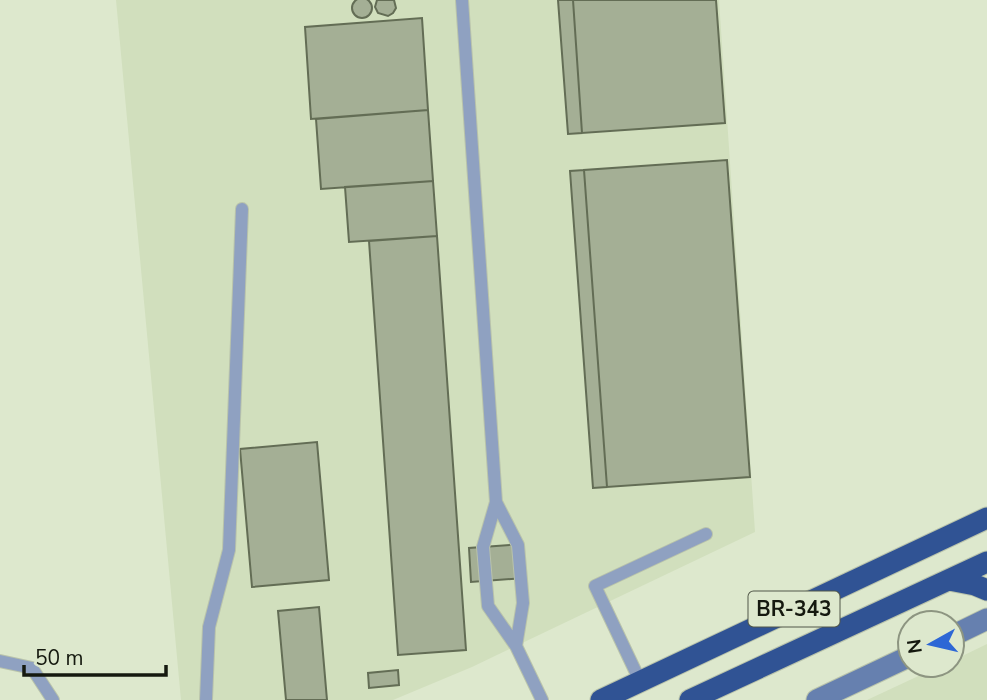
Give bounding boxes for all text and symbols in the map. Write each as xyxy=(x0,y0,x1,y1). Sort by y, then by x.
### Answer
road number: BR-343 xyxy=(748,592,840,626)
north arrow xyxy=(896,609,966,679)
scale bar xyxy=(24,634,166,678)
text: N xyxy=(901,637,929,655)
text: 50 m xyxy=(35,644,84,672)

